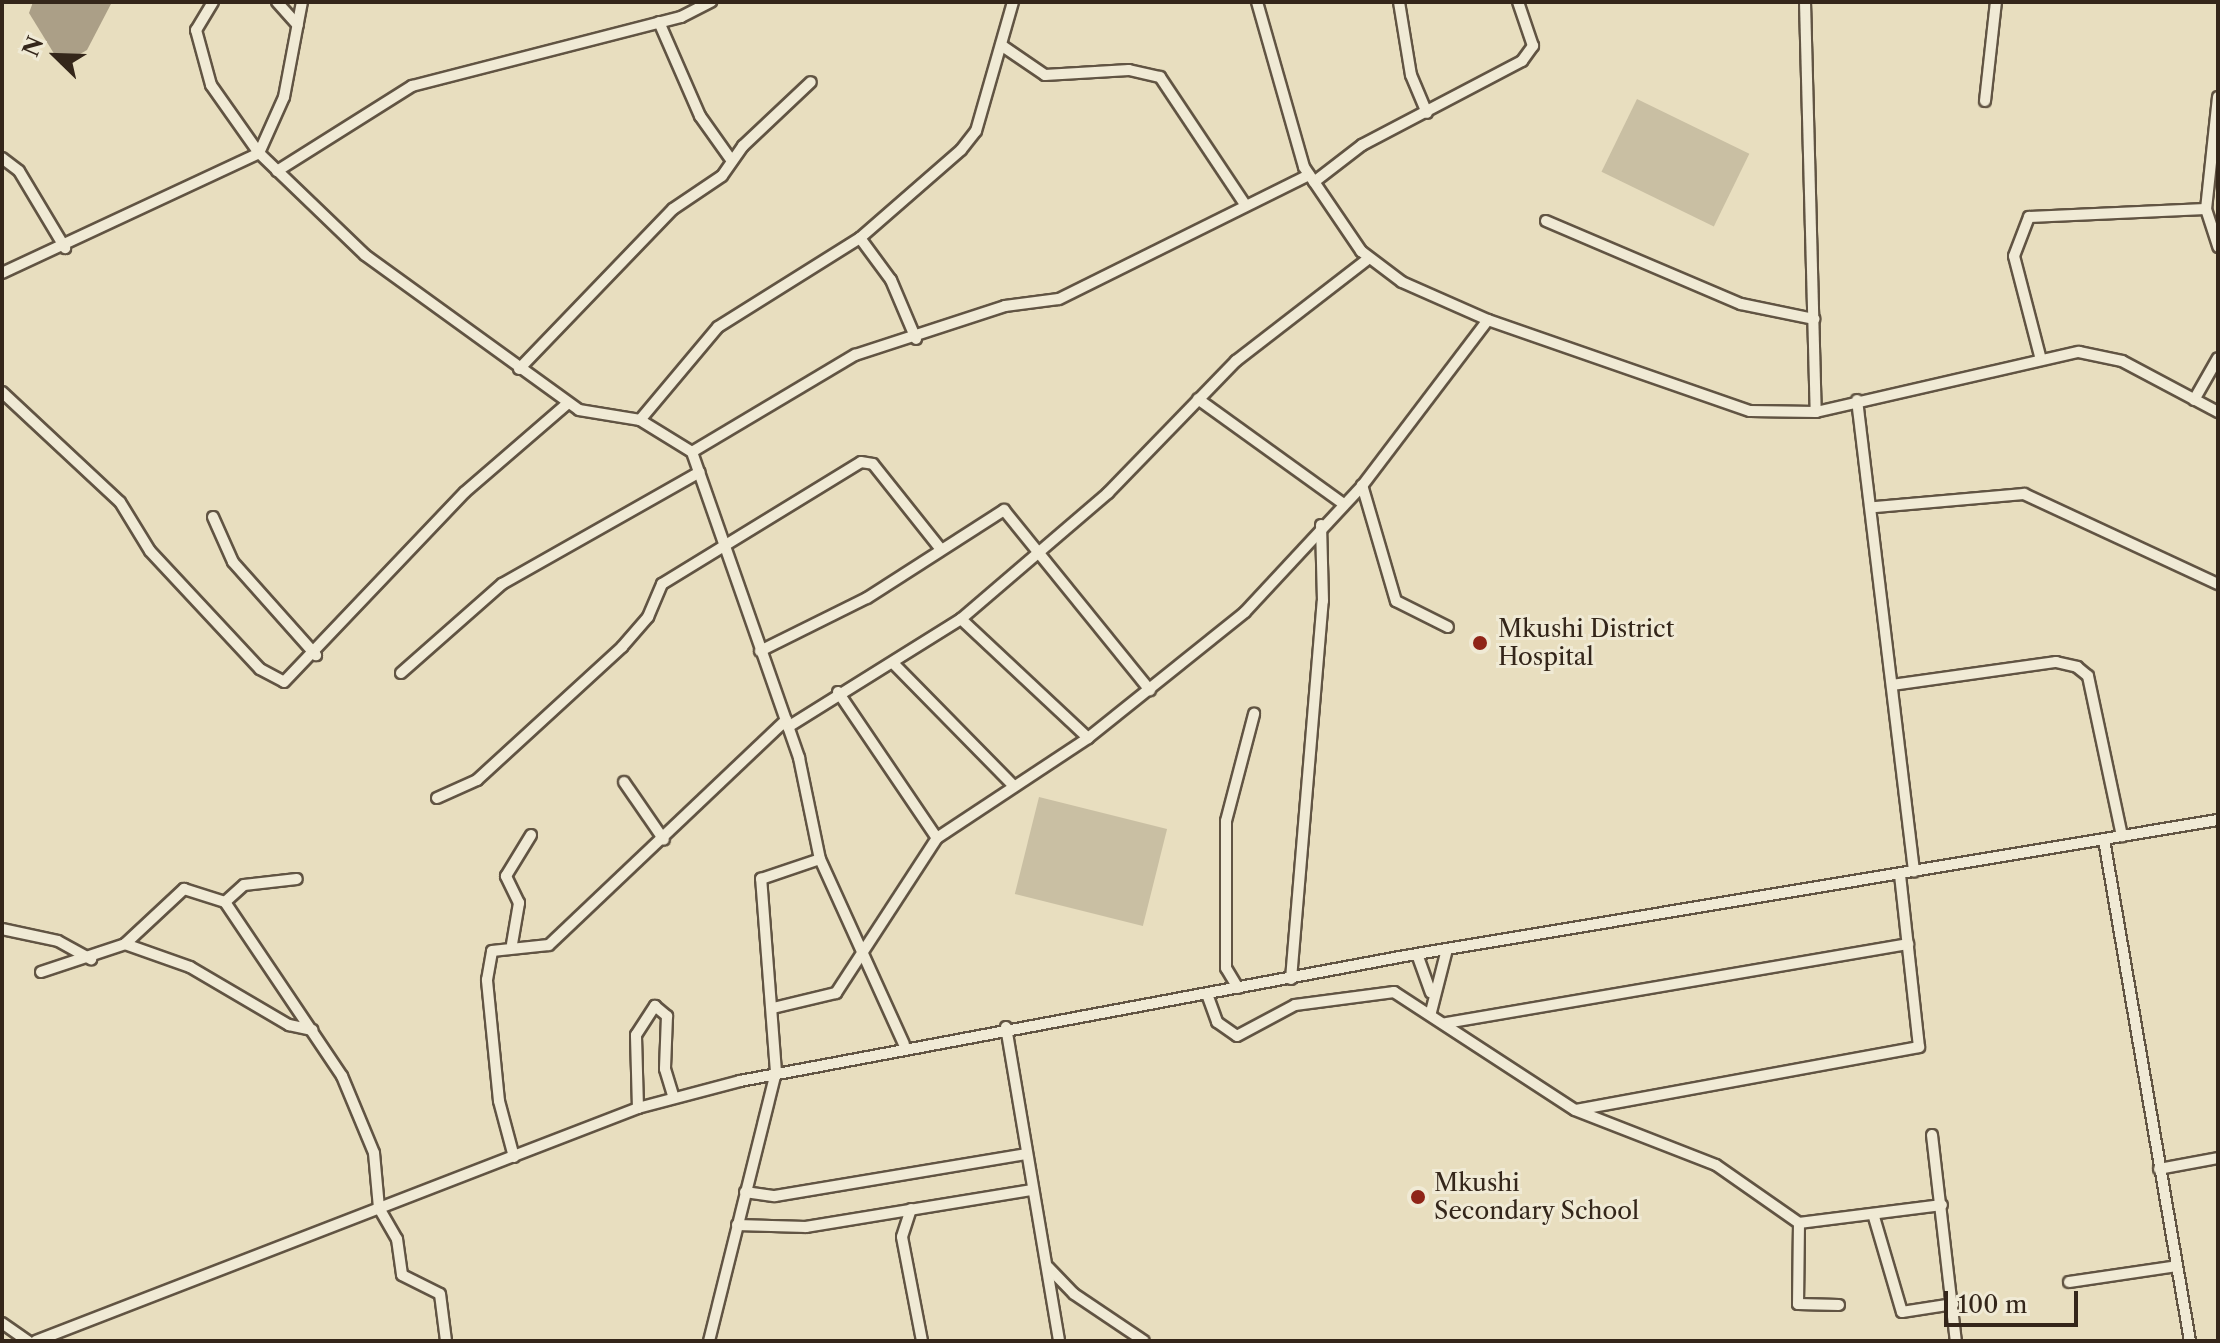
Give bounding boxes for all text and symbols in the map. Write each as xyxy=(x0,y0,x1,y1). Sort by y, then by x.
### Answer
north arrow xyxy=(16,16,96,96)
text: N xyxy=(17,32,50,61)
place label: Mkushi District Hospital xyxy=(1498,615,1674,671)
marker: Mkushi District Hospital xyxy=(1469,632,1491,654)
place label: Mkushi Secondary School xyxy=(1434,1169,1640,1225)
marker: Mkushi Secondary School xyxy=(1409,1188,1427,1206)
scale bar xyxy=(1948,1275,2082,1325)
text: 100 m xyxy=(1958,1290,2027,1319)

